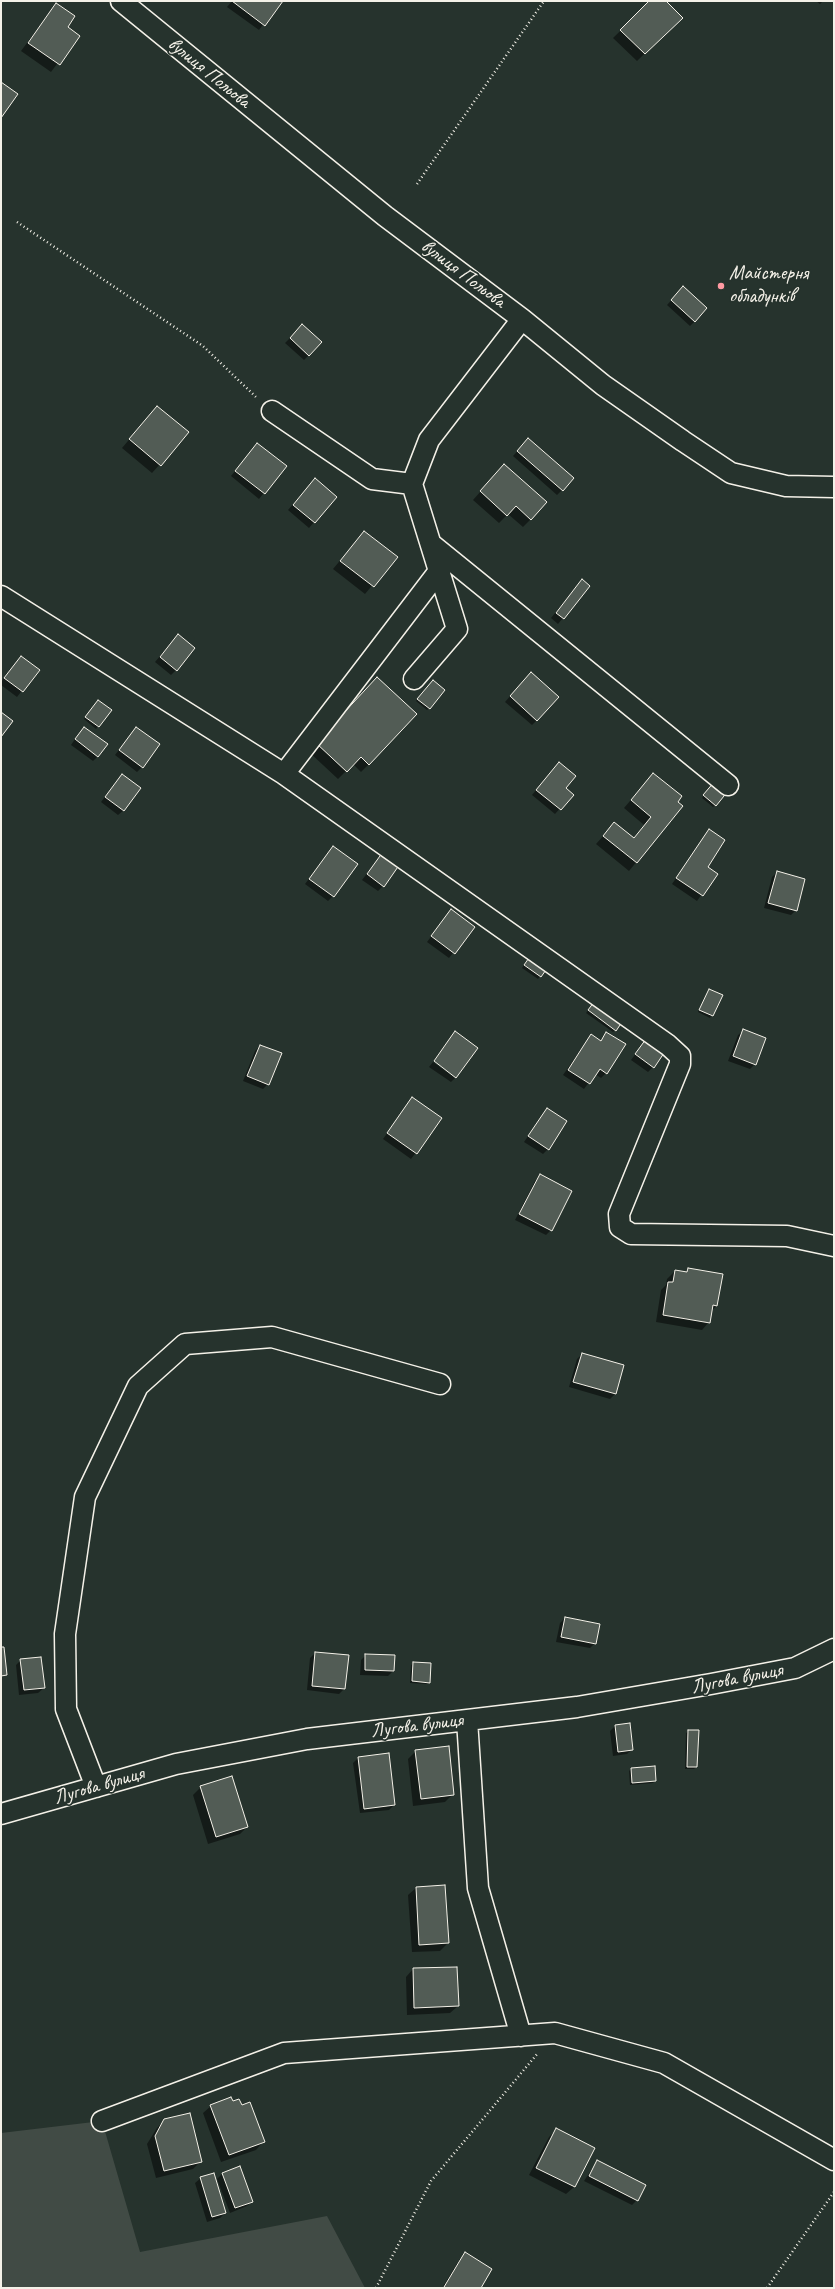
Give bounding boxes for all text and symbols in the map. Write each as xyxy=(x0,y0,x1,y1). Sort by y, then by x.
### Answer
street label: вулиця Польова xyxy=(163,32,255,114)
street label: вулиця Польова xyxy=(416,234,510,314)
place label: Майстерня обладунків xyxy=(729,262,808,309)
marker: Майстерня обладунків xyxy=(716,281,726,291)
street label: Лугова вулиця xyxy=(689,1658,785,1700)
street label: Лугова вулиця xyxy=(370,1708,464,1744)
street label: Лугова вулиця xyxy=(51,1762,147,1810)

